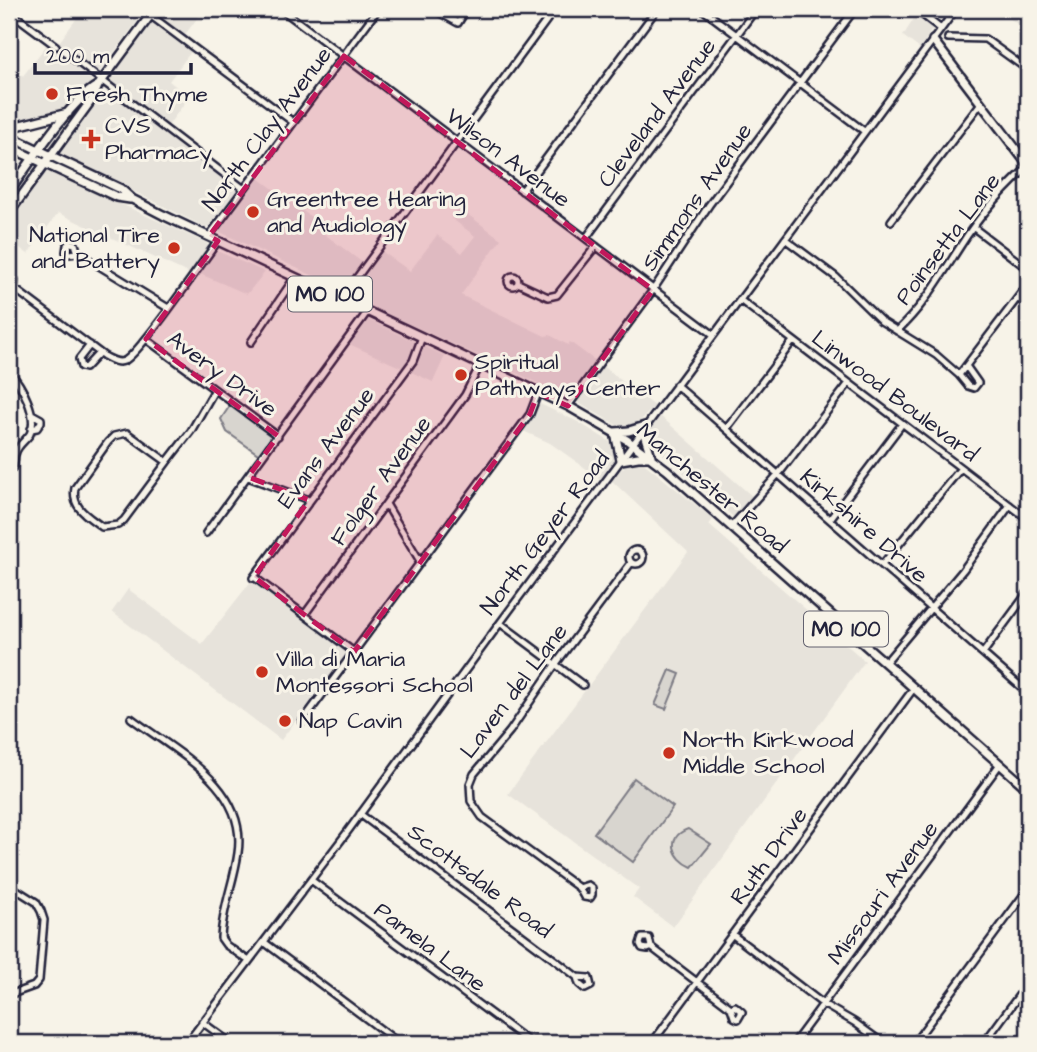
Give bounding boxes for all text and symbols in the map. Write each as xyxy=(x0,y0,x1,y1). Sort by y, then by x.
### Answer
scale bar xyxy=(35,32,191,76)
street label: Cleveland Avenue xyxy=(590,32,724,194)
street label: North Clay Avenue xyxy=(195,40,340,218)
text: 200 m xyxy=(46,42,110,71)
place label: Fresh Thyme xyxy=(66,78,208,111)
marker: Fresh Thyme xyxy=(44,86,60,102)
street label: Wilson Avenue xyxy=(439,100,577,216)
place label: CVS Pharmacy xyxy=(105,110,213,169)
street label: Simmons Avenue xyxy=(634,117,760,277)
marker: CVS Pharmacy xyxy=(83,131,99,147)
street label: Poinsetta Lane xyxy=(888,166,1008,312)
place label: Greentree Hearing and Audiology xyxy=(267,183,466,242)
marker: Greentree Hearing and Audiology xyxy=(245,204,261,220)
place label: National Tire and Battery xyxy=(29,219,160,278)
marker: National Tire and Battery xyxy=(166,240,182,256)
road number: MO 100 xyxy=(288,276,372,312)
street label: Avery Drive xyxy=(160,323,284,426)
street label: Linwood Boulevard xyxy=(805,323,985,470)
place label: Spiritual Pathways Center xyxy=(475,346,661,405)
marker: Spiritual Pathways Center xyxy=(453,367,469,383)
street label: Evans Avenue xyxy=(270,381,382,515)
street label: Folger Avenue xyxy=(323,410,440,553)
street label: Manchester Road xyxy=(629,415,795,561)
street label: North Geyer Road xyxy=(473,444,618,622)
street label: Kirkshire Drive xyxy=(793,461,935,591)
road number: MO 100 xyxy=(804,612,888,646)
street label: Laven del Lane xyxy=(453,617,575,765)
place label: Villa di Maria Montessori School xyxy=(276,643,473,701)
marker: Villa di Maria Montessori School xyxy=(254,664,270,680)
place label: Nap Cavin xyxy=(299,705,402,737)
marker: Nap Cavin xyxy=(277,713,293,729)
place label: North Kirkwood Middle School xyxy=(683,724,854,782)
marker: North Kirkwood Middle School xyxy=(661,745,677,761)
street label: Ruth Drive xyxy=(723,801,815,911)
street label: Missouri Avenue xyxy=(820,815,946,971)
street label: Scottsdale Road xyxy=(401,816,559,946)
street label: Pamela Lane xyxy=(367,894,493,1000)

